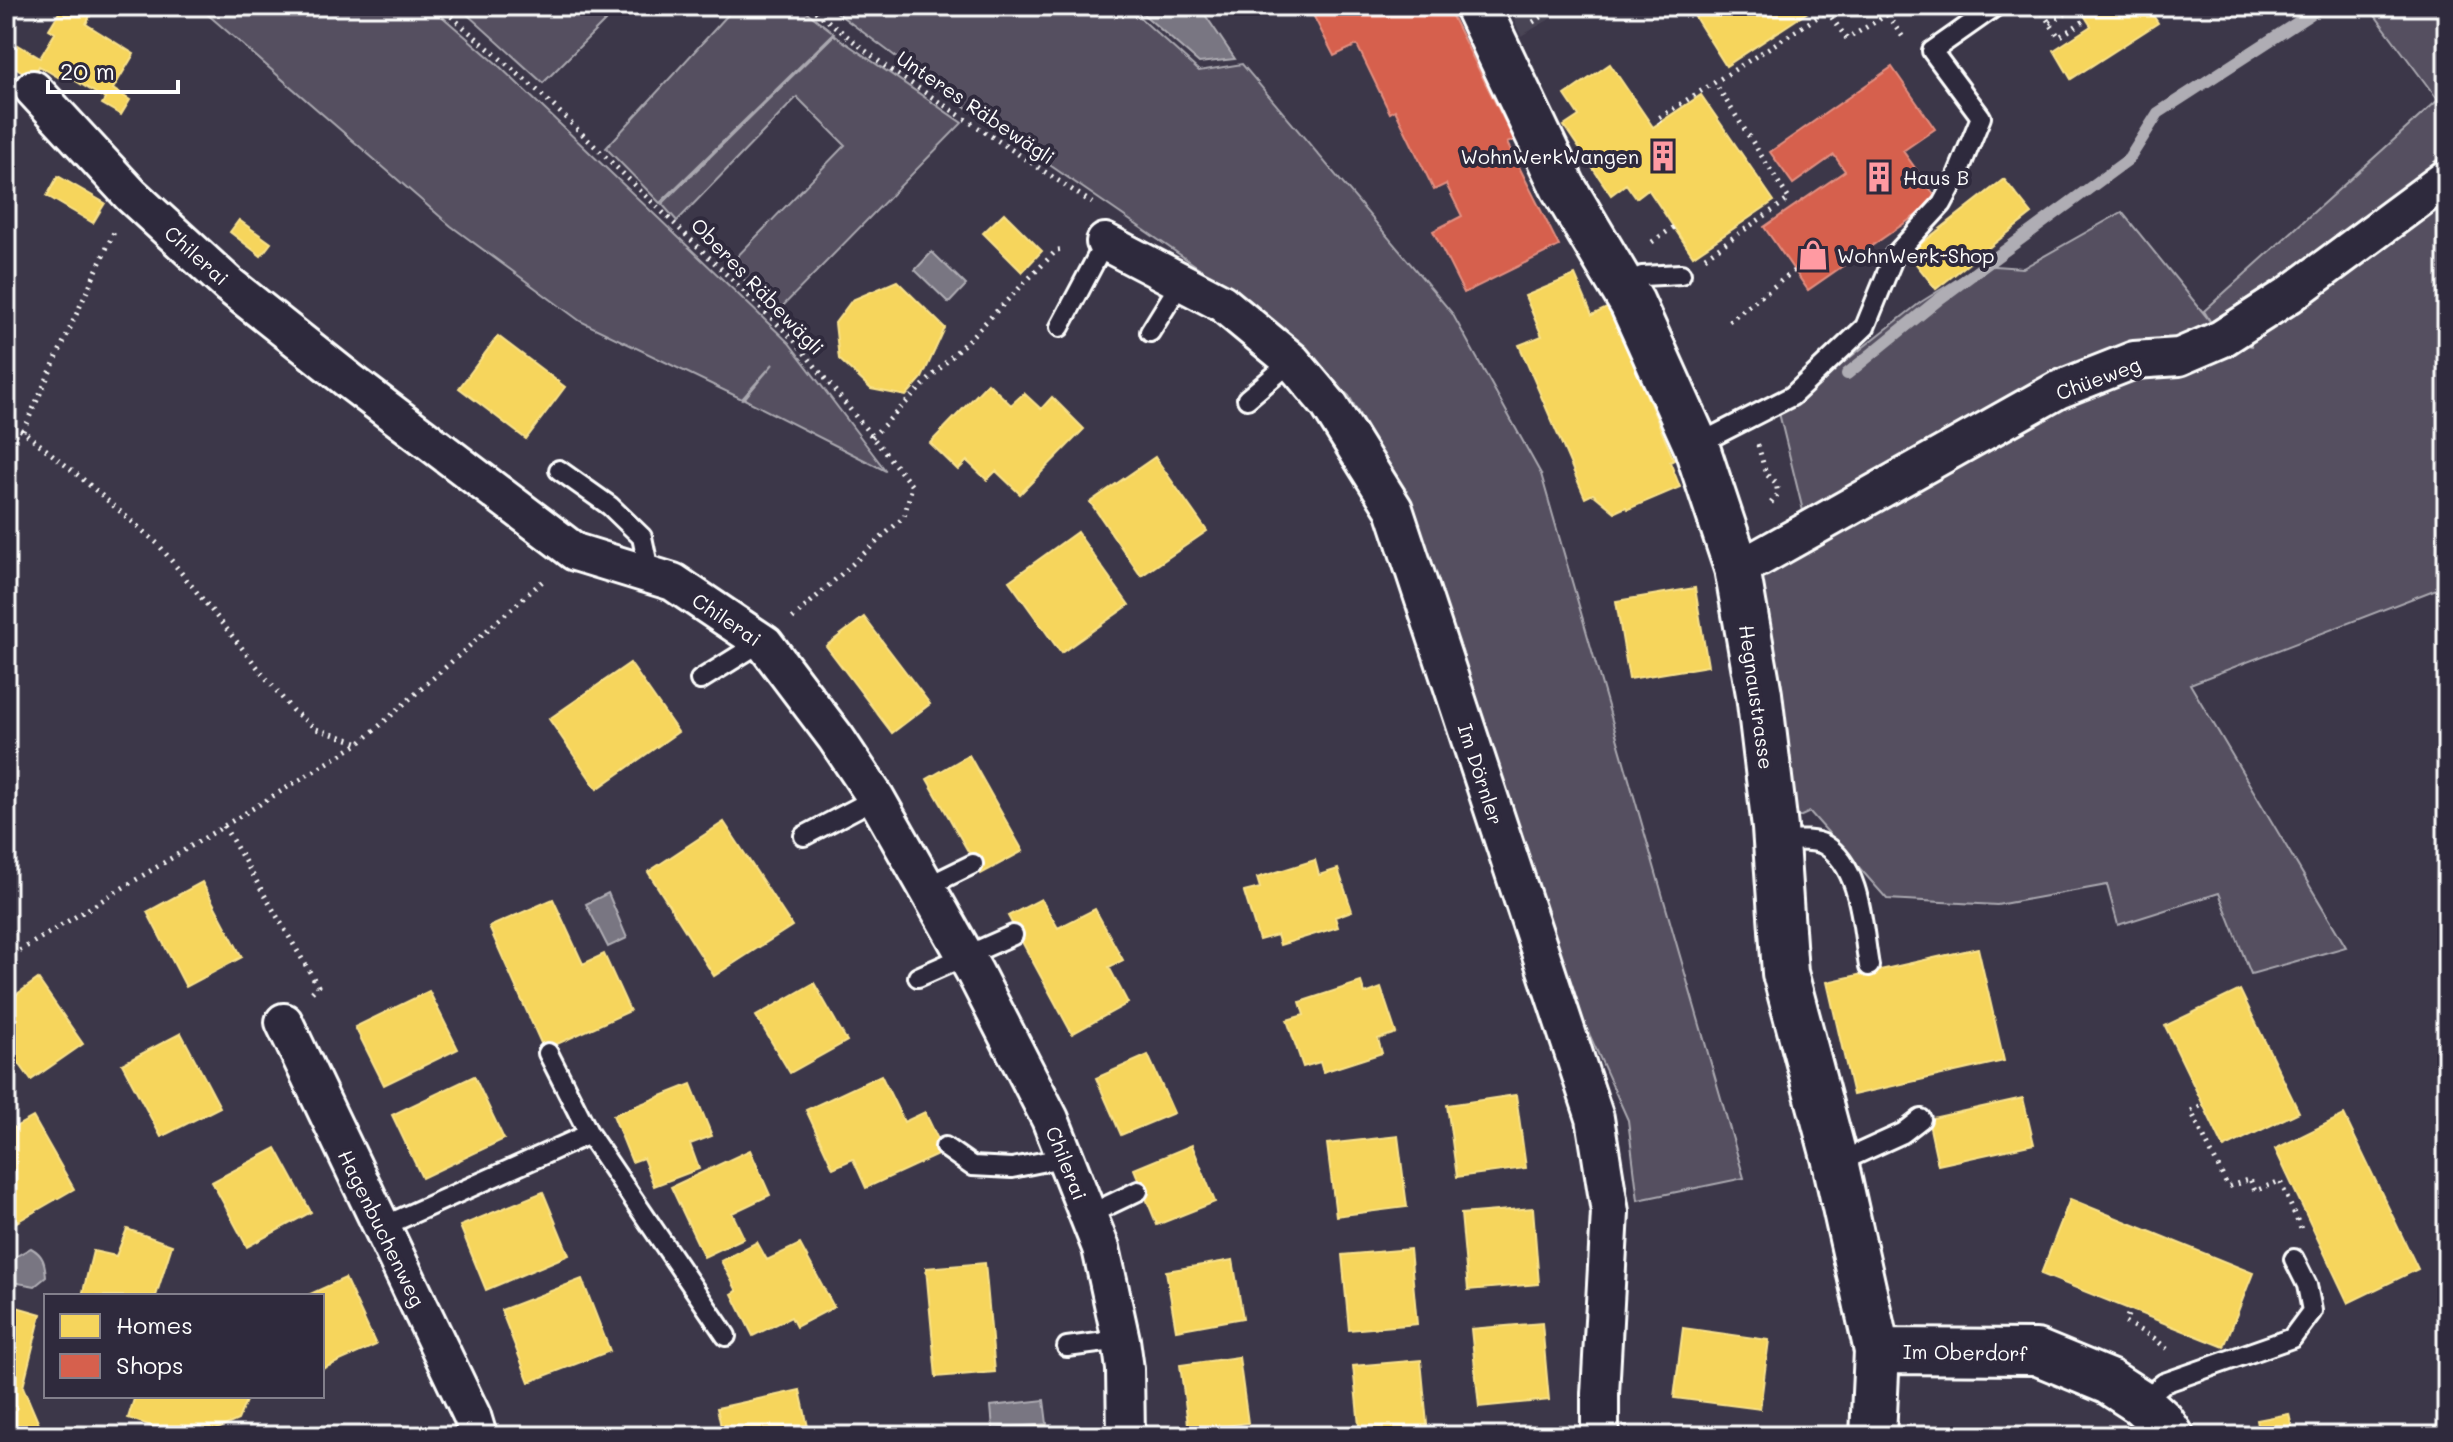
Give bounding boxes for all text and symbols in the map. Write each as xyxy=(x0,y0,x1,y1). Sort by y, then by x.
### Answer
scale bar xyxy=(48,44,178,94)
street label: Unteres Räbewägli xyxy=(892,44,1060,170)
text: 20 m xyxy=(60,55,115,86)
building icon: WohnWerkWangen xyxy=(1646,139,1680,173)
place label: WohnWerkWangen xyxy=(1460,143,1639,169)
building icon: Haus B xyxy=(1862,160,1896,194)
place label: Haus B xyxy=(1903,164,1969,190)
street label: Oberes Räbewägli xyxy=(686,212,830,360)
street label: Chilerai xyxy=(159,219,235,291)
shop icon: WohnWerk-Shop xyxy=(1796,238,1830,272)
place label: WohnWerk-Shop xyxy=(1837,242,1995,268)
street label: Chüeweg xyxy=(2052,351,2144,405)
street label: Chilerai xyxy=(688,586,766,652)
street label: Hegnaustrasse xyxy=(1734,623,1780,771)
street label: Im Dörnler xyxy=(1452,720,1510,828)
street label: Chilerai xyxy=(1040,1122,1094,1204)
street label: Hagenbuchenweg xyxy=(333,1145,431,1311)
legend xyxy=(44,1294,324,1398)
text: Homes xyxy=(116,1309,193,1340)
street label: Im Oberdorf xyxy=(1903,1338,2029,1366)
text: Shops xyxy=(116,1349,184,1380)

